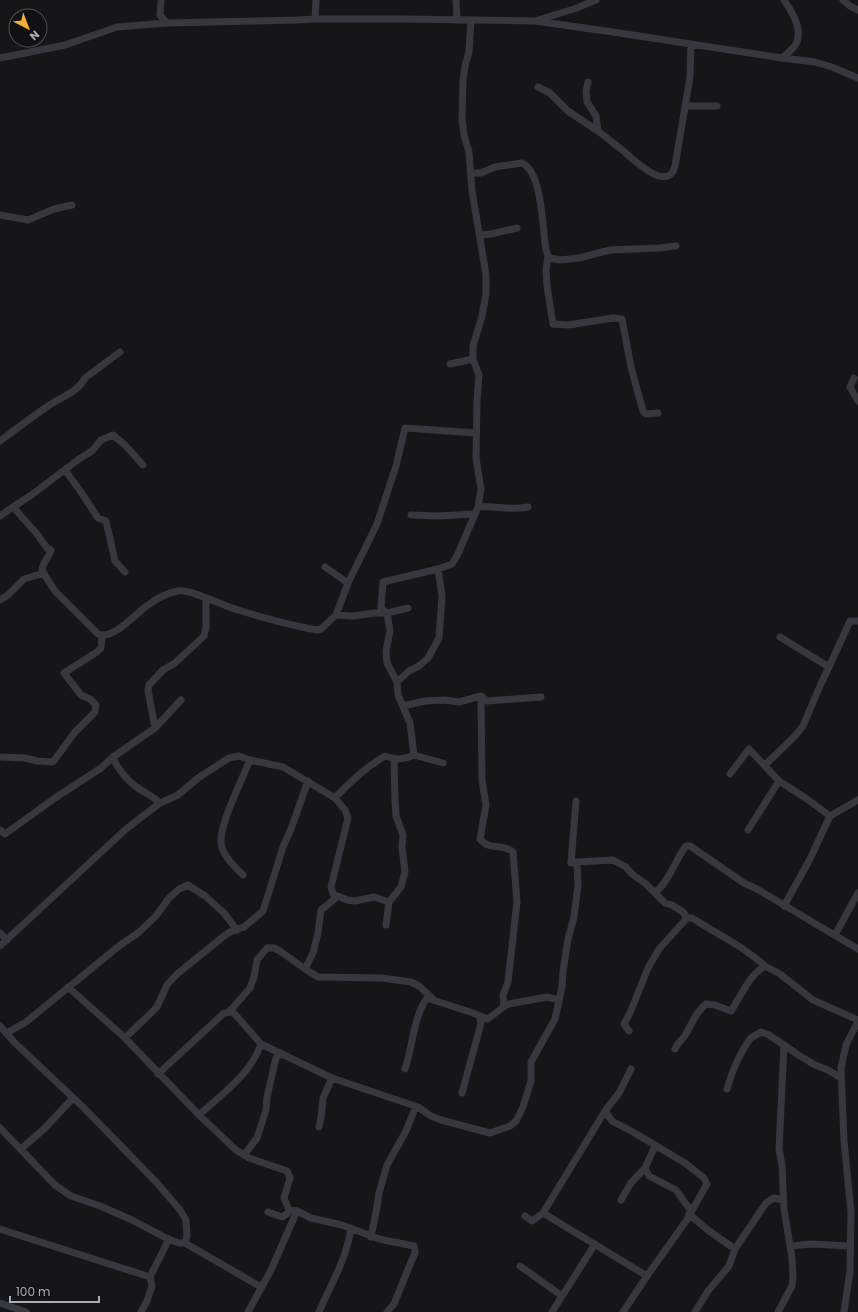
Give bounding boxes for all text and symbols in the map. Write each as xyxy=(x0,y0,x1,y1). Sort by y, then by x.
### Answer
north arrow xyxy=(8,8,48,48)
text: N xyxy=(26,27,43,44)
scale bar xyxy=(10,1278,99,1304)
text: 100 m xyxy=(16,1283,50,1300)

